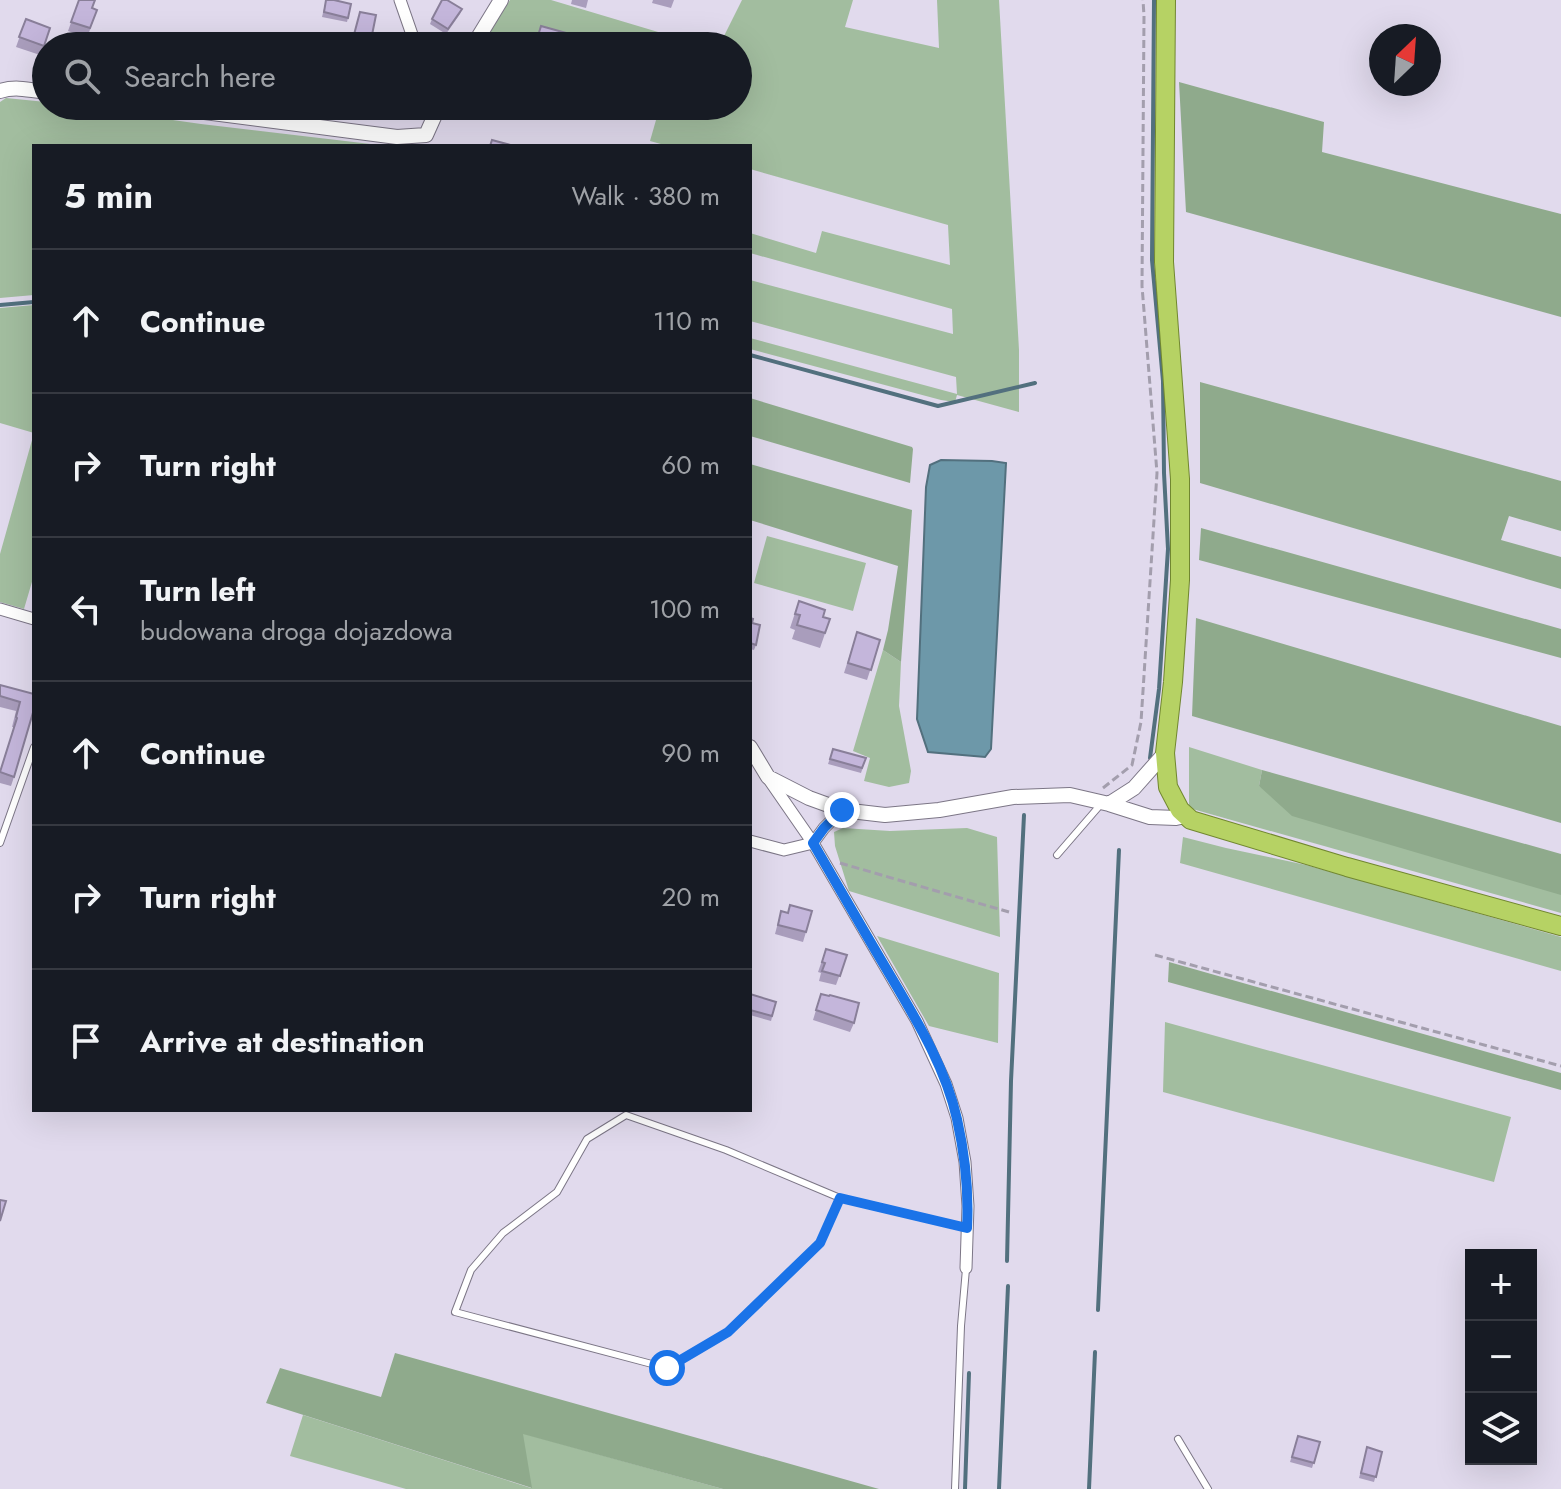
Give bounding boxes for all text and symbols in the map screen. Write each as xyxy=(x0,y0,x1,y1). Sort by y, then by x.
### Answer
north arrow xyxy=(1369,24,1441,96)
search box xyxy=(32,32,752,120)
icon: search xyxy=(60,54,104,98)
text: Search here xyxy=(124,55,276,98)
text: 5 min xyxy=(64,172,153,221)
text: Walk · 380 m xyxy=(571,177,720,215)
icon: ahead xyxy=(64,299,108,343)
text: Continue xyxy=(140,300,266,343)
text: 110 m xyxy=(653,302,720,340)
icon: right xyxy=(64,443,108,487)
text: Turn right xyxy=(140,444,276,487)
text: 60 m xyxy=(661,446,720,484)
text: Turn left xyxy=(140,569,255,612)
icon: left xyxy=(64,587,108,631)
text: 100 m xyxy=(649,590,720,628)
text: budowana droga dojazdowa xyxy=(140,612,453,650)
icon: ahead xyxy=(64,731,108,775)
text: Continue xyxy=(140,732,266,775)
text: 90 m xyxy=(661,734,720,772)
route end xyxy=(824,792,860,828)
icon: right xyxy=(64,875,108,919)
text: Turn right xyxy=(140,876,276,919)
text: 20 m xyxy=(662,878,720,916)
icon: arrive xyxy=(64,1019,108,1063)
text: Arrive at destination xyxy=(140,1020,425,1063)
map controls xyxy=(1465,1249,1537,1465)
button: + xyxy=(1465,1249,1537,1321)
button: − xyxy=(1465,1321,1537,1393)
route start xyxy=(649,1350,685,1386)
button: layers xyxy=(1465,1393,1537,1465)

